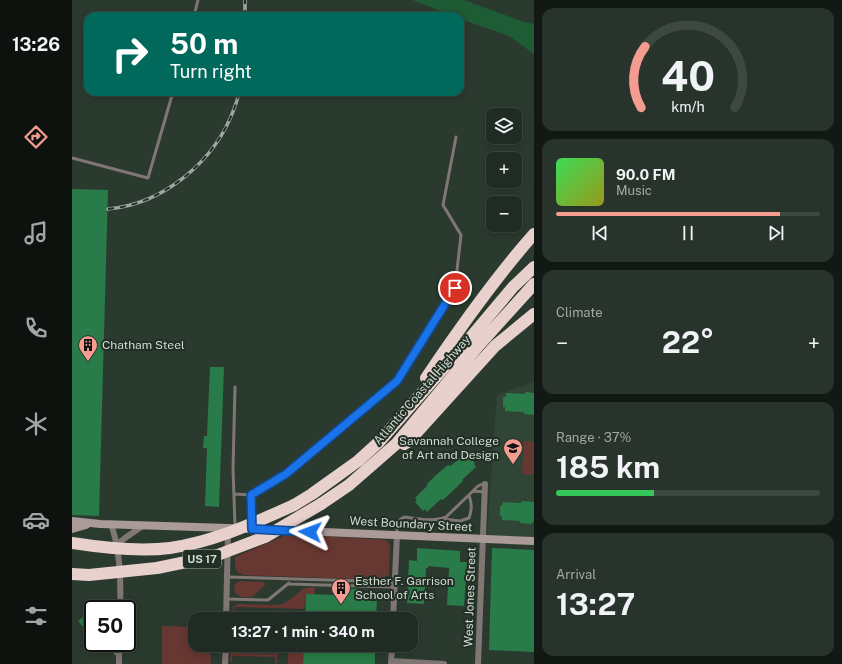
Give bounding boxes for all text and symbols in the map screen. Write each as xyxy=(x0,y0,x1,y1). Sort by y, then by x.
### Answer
text: 50 m xyxy=(170,27,238,60)
icon: right xyxy=(104,28,156,80)
text: 13:26 xyxy=(12,34,60,55)
text: 40 xyxy=(661,50,715,99)
text: Turn right xyxy=(170,61,252,82)
text: km/h xyxy=(671,97,705,114)
map controls xyxy=(486,108,522,232)
button: layers xyxy=(486,108,522,144)
icon: directions xyxy=(22,123,50,151)
button: + xyxy=(486,152,522,188)
text: 90.0 FM xyxy=(616,166,676,183)
text: Music xyxy=(616,183,652,198)
button: − xyxy=(486,196,522,232)
icon: music xyxy=(22,219,50,247)
icon: previous xyxy=(589,222,611,244)
icon: pause xyxy=(677,222,699,244)
icon: next xyxy=(765,222,787,244)
pin xyxy=(438,271,472,305)
icon: arrive xyxy=(444,277,466,299)
text: Climate xyxy=(556,305,603,320)
icon: phone xyxy=(22,314,50,342)
text: 22° xyxy=(662,324,714,360)
text: − xyxy=(556,330,568,356)
text: + xyxy=(808,330,820,356)
street label: Atlantic Coastal Highway xyxy=(371,332,474,447)
building icon: Chatham Steel xyxy=(77,334,99,362)
place label: Chatham Steel xyxy=(102,338,185,352)
icon: climate xyxy=(22,410,50,438)
text: Range · 37% xyxy=(556,430,631,445)
place label: Savannah College of Art and Design xyxy=(399,434,499,462)
school or university icon: Savannah College of Art and Design xyxy=(502,437,524,465)
text: 185 km xyxy=(556,449,660,485)
icon: car xyxy=(22,506,50,534)
position arrow xyxy=(289,511,331,553)
street label: West Boundary Street xyxy=(349,514,473,534)
street label: West Jones Street xyxy=(461,546,479,647)
road number: US 17 xyxy=(183,550,221,568)
text: Arrival xyxy=(556,567,596,582)
place label: Esther F. Garrison School of Arts xyxy=(355,574,454,602)
building icon: Esther F. Garrison School of Arts xyxy=(330,577,352,605)
text: 13:27 xyxy=(556,586,635,622)
speed limit sign: 50 xyxy=(84,600,136,652)
icon: filters xyxy=(22,602,50,630)
text: 13:27 · 1 min · 340 m xyxy=(231,623,375,640)

